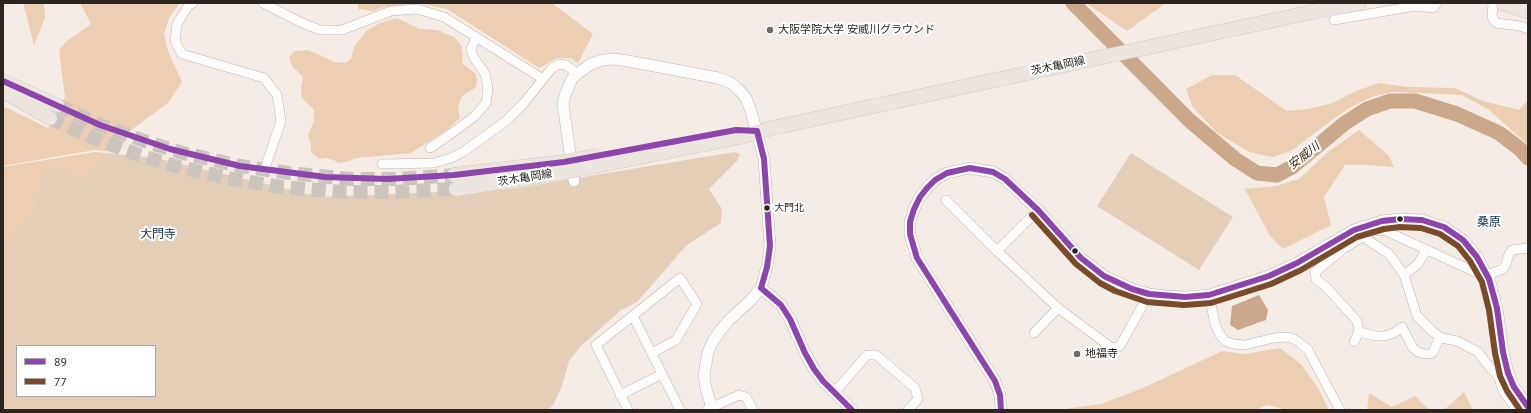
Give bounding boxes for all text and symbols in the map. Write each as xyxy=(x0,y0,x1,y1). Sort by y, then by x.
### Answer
place label: 大阪学院大学 安威川グラウンド xyxy=(778,23,935,37)
marker: 大阪学院大学 安威川グラウンド xyxy=(765,25,775,35)
street label: 茨木亀岡線 xyxy=(1030,54,1086,78)
water label: 安威川 xyxy=(1285,139,1323,173)
street label: 茨木亀岡線 xyxy=(497,167,553,189)
place label: 大門北 xyxy=(774,202,804,214)
marker: 大門北 xyxy=(762,203,772,213)
unlabelled marker xyxy=(1395,214,1405,224)
district label: 桑原 xyxy=(1477,216,1501,230)
district label: 大門寺 xyxy=(140,228,176,242)
unlabelled marker xyxy=(1070,246,1080,256)
legend xyxy=(16,345,156,397)
place label: 地福寺 xyxy=(1085,347,1118,361)
marker: 地福寺 xyxy=(1072,349,1082,359)
text: 89 xyxy=(54,354,67,369)
text: 77 xyxy=(54,374,67,389)

